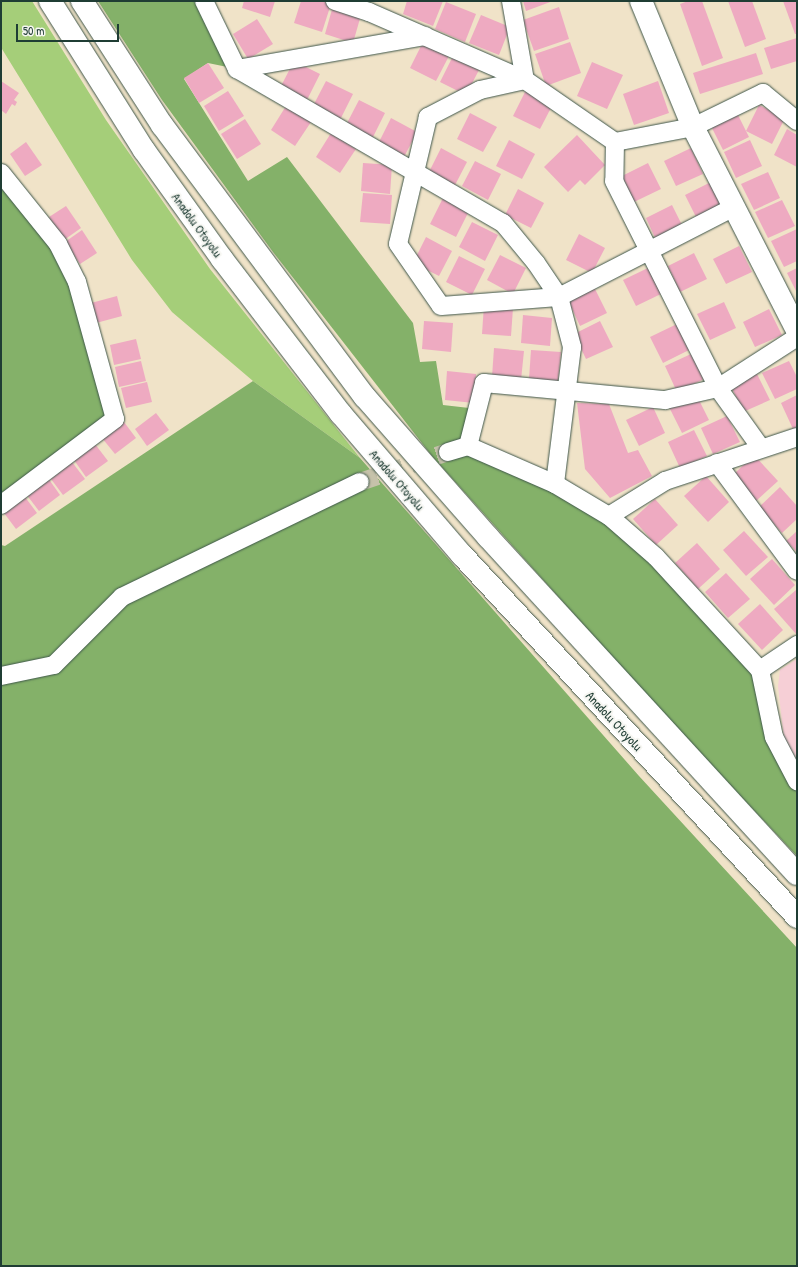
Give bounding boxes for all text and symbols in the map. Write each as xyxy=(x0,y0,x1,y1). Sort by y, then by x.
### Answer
scale bar xyxy=(18,16,121,42)
text: 50 m xyxy=(23,22,44,39)
street label: Anadolu Otoyolu xyxy=(168,190,226,260)
street label: Anadolu Otoyolu xyxy=(366,446,428,514)
street label: Anadolu Otoyolu xyxy=(583,688,645,754)

